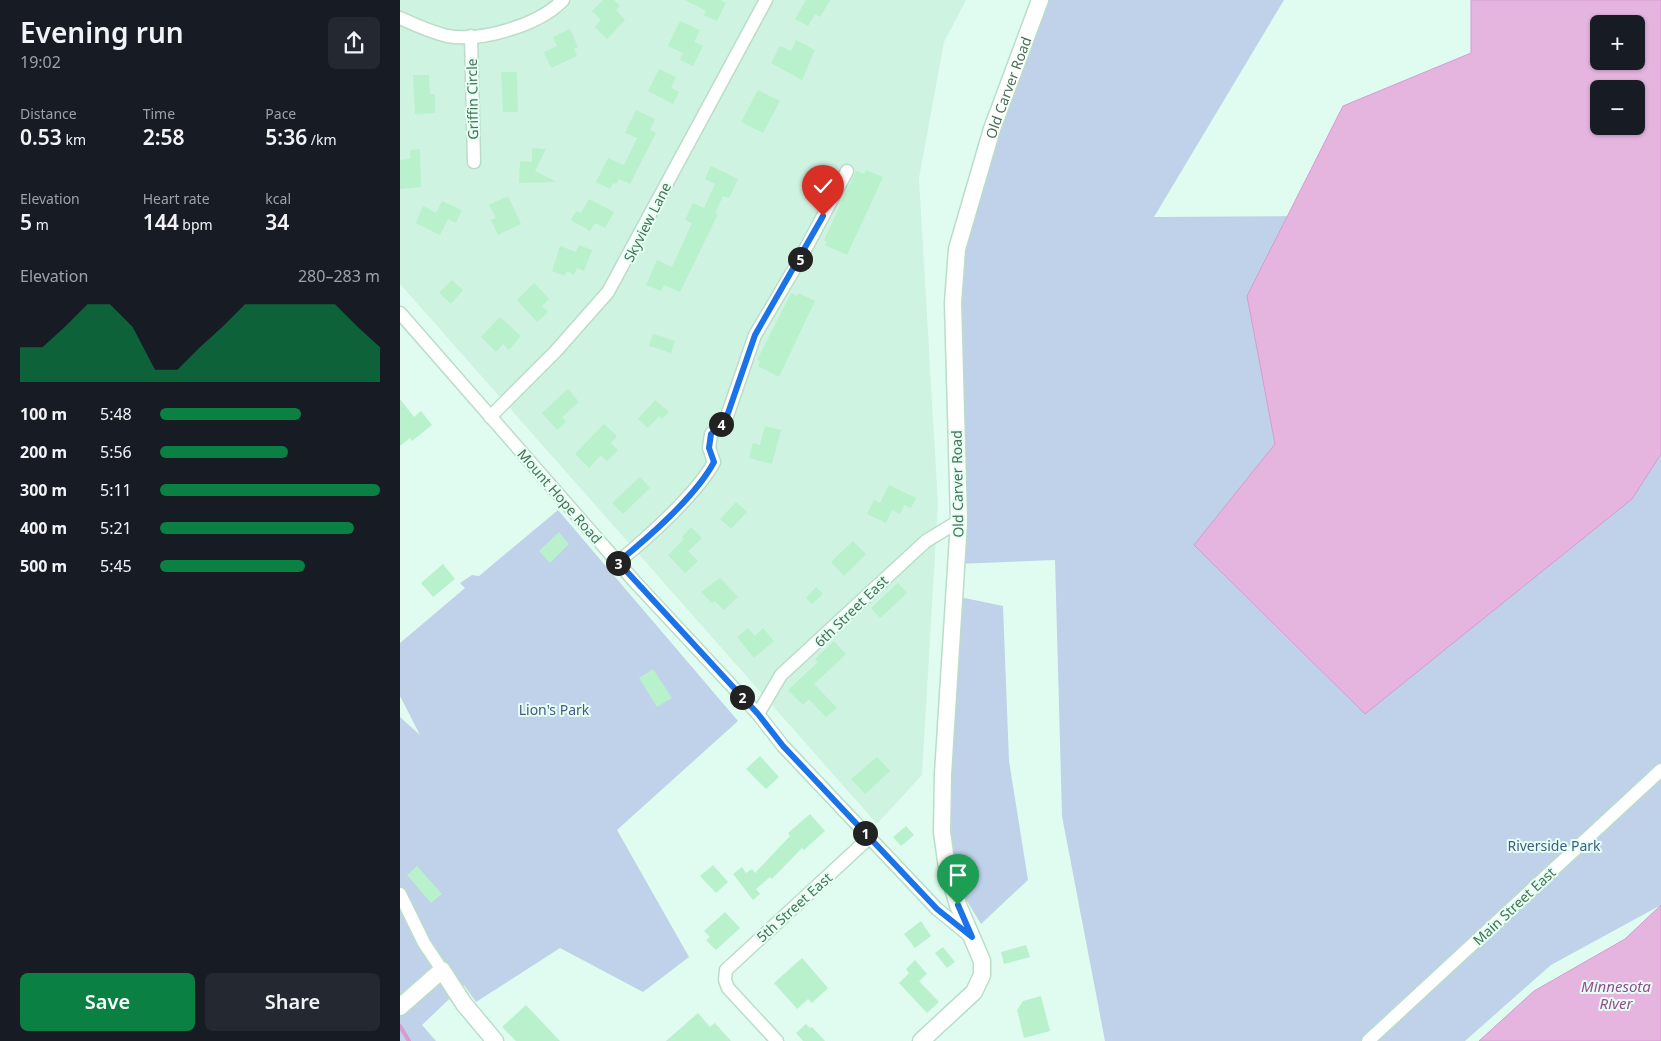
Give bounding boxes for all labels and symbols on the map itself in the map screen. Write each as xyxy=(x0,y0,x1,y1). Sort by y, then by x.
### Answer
street label: Old Carver Road xyxy=(980,34,1035,141)
street label: Griffin Circle xyxy=(462,58,482,140)
pin xyxy=(802,165,844,216)
street label: Skyview Lane xyxy=(619,179,675,265)
pin: 5 xyxy=(788,246,812,272)
pin: 4 xyxy=(708,412,734,436)
street label: Old Carver Road xyxy=(947,430,967,538)
street label: Mount Hope Road xyxy=(514,445,606,547)
pin: 3 xyxy=(606,550,630,576)
street label: 6th Street East xyxy=(810,571,892,651)
pin: 2 xyxy=(730,684,754,710)
park label: Lion's Park xyxy=(519,700,590,719)
pin: 1 xyxy=(852,820,878,846)
park label: Riverside Park xyxy=(1507,836,1601,855)
pin xyxy=(937,854,979,905)
street label: Main Street East xyxy=(1469,863,1559,949)
street label: 5th Street East xyxy=(752,868,836,946)
water label: Minnesota River xyxy=(1581,976,1651,1013)

